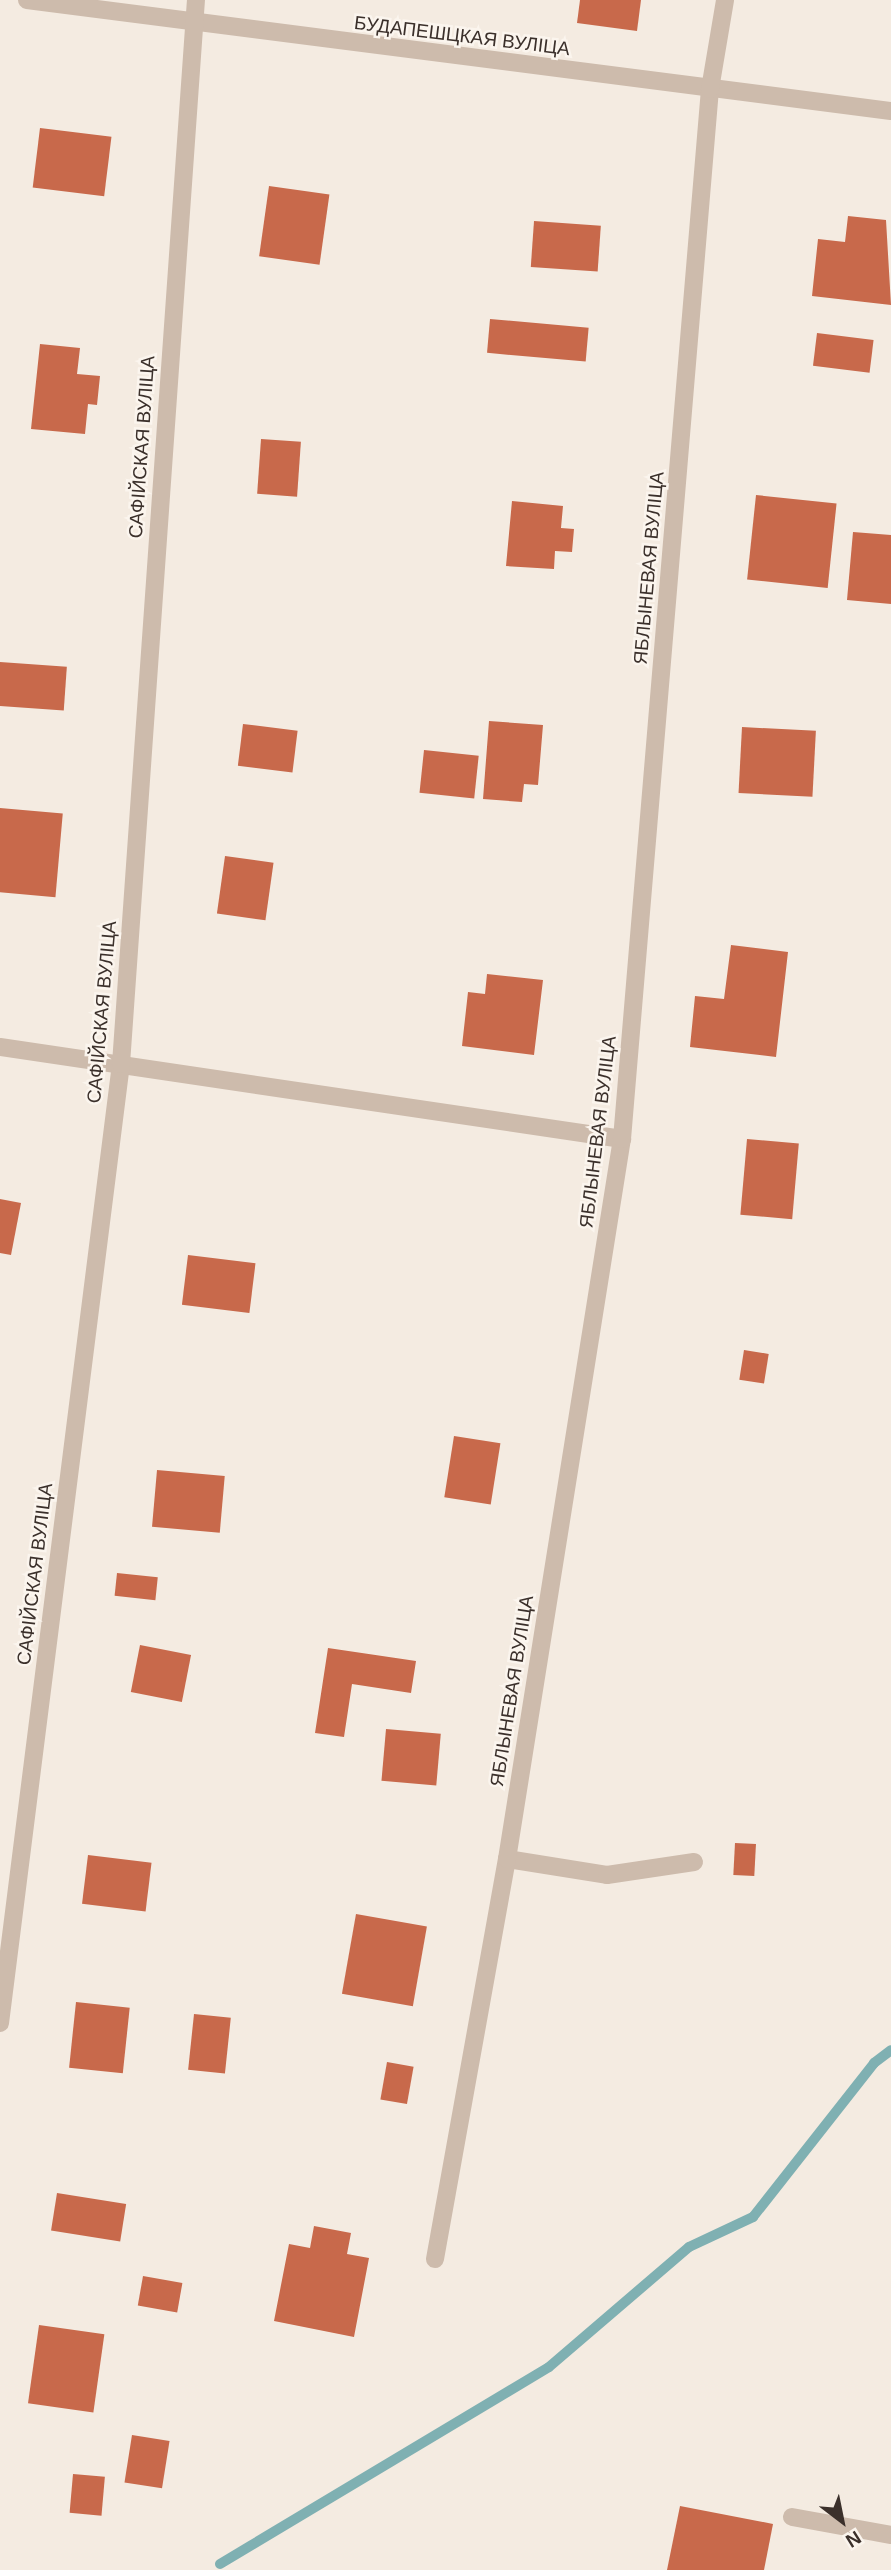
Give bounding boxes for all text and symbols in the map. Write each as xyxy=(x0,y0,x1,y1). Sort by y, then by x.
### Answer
street label: БУДАПЕШЦКАЯ ВУЛІЦА xyxy=(353,11,571,61)
street label: САФІЙСКАЯ ВУЛІЦА xyxy=(124,355,160,539)
street label: ЯБЛЫНЕВАЯ ВУЛІЦА xyxy=(629,471,669,665)
street label: САФІЙСКАЯ ВУЛІЦА xyxy=(83,920,121,1104)
street label: ЯБЛЫНЕВАЯ ВУЛІЦА xyxy=(575,1035,621,1229)
street label: САФІЙСКАЯ ВУЛІЦА xyxy=(13,1482,57,1666)
street label: ЯБЛЫНЕВАЯ ВУЛІЦА xyxy=(486,1594,538,1788)
north arrow xyxy=(807,2486,877,2556)
text: N xyxy=(842,2527,865,2552)

